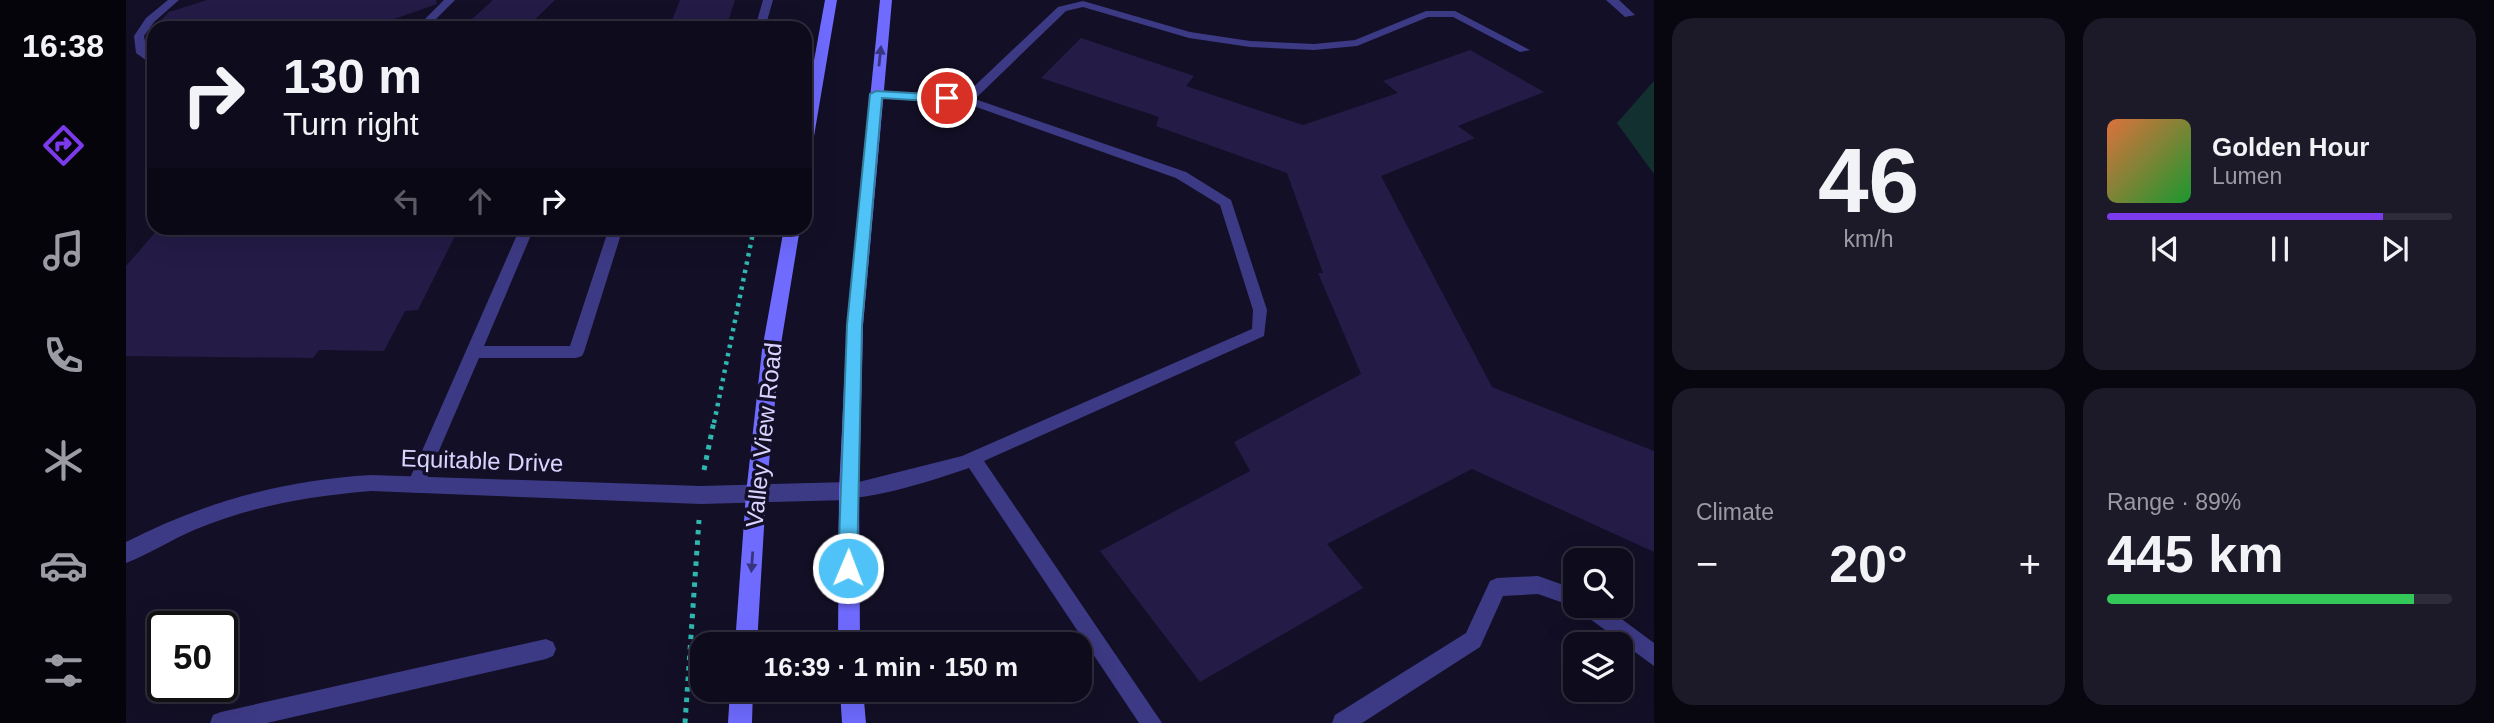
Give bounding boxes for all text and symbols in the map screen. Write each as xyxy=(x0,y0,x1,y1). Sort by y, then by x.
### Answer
text: 16:38 xyxy=(22,28,104,64)
one-way arrow xyxy=(875,45,886,67)
icon: right xyxy=(168,49,259,140)
text: 130 m xyxy=(283,49,422,103)
pin xyxy=(917,68,977,128)
icon: arrive xyxy=(928,79,966,117)
text: Turn right xyxy=(283,106,419,142)
icon: directions xyxy=(39,121,88,170)
text: 46 xyxy=(1818,130,1919,231)
text: Golden Hour xyxy=(2212,132,2369,162)
text: Lumen xyxy=(2212,163,2282,189)
icon: left xyxy=(388,182,426,220)
icon: ahead xyxy=(461,182,499,220)
icon: right xyxy=(534,182,572,220)
icon: music xyxy=(39,226,88,275)
text: km/h xyxy=(1844,226,1893,252)
icon: previous xyxy=(2146,230,2184,268)
icon: pause xyxy=(2261,230,2299,268)
icon: next xyxy=(2376,230,2414,268)
icon: phone xyxy=(39,331,88,380)
street label: Valley View Road xyxy=(740,341,787,529)
icon: climate xyxy=(39,436,88,485)
street label: Equitable Drive xyxy=(400,444,564,477)
text: Range · 89% xyxy=(2107,489,2241,515)
text: Climate xyxy=(1696,499,1774,525)
text: 445 km xyxy=(2107,525,2283,583)
position arrow xyxy=(811,531,885,605)
text: 20° xyxy=(1829,535,1908,593)
icon: car xyxy=(39,541,88,590)
text: − xyxy=(1696,543,1718,585)
text: + xyxy=(2019,543,2041,585)
map controls xyxy=(1563,548,1633,702)
button: search xyxy=(1563,548,1633,618)
one-way arrow xyxy=(746,552,757,574)
speed limit sign: 50 xyxy=(147,611,238,702)
button: layers xyxy=(1563,632,1633,702)
icon: filters xyxy=(39,646,88,695)
text: 16:39 · 1 min · 150 m xyxy=(764,652,1018,682)

